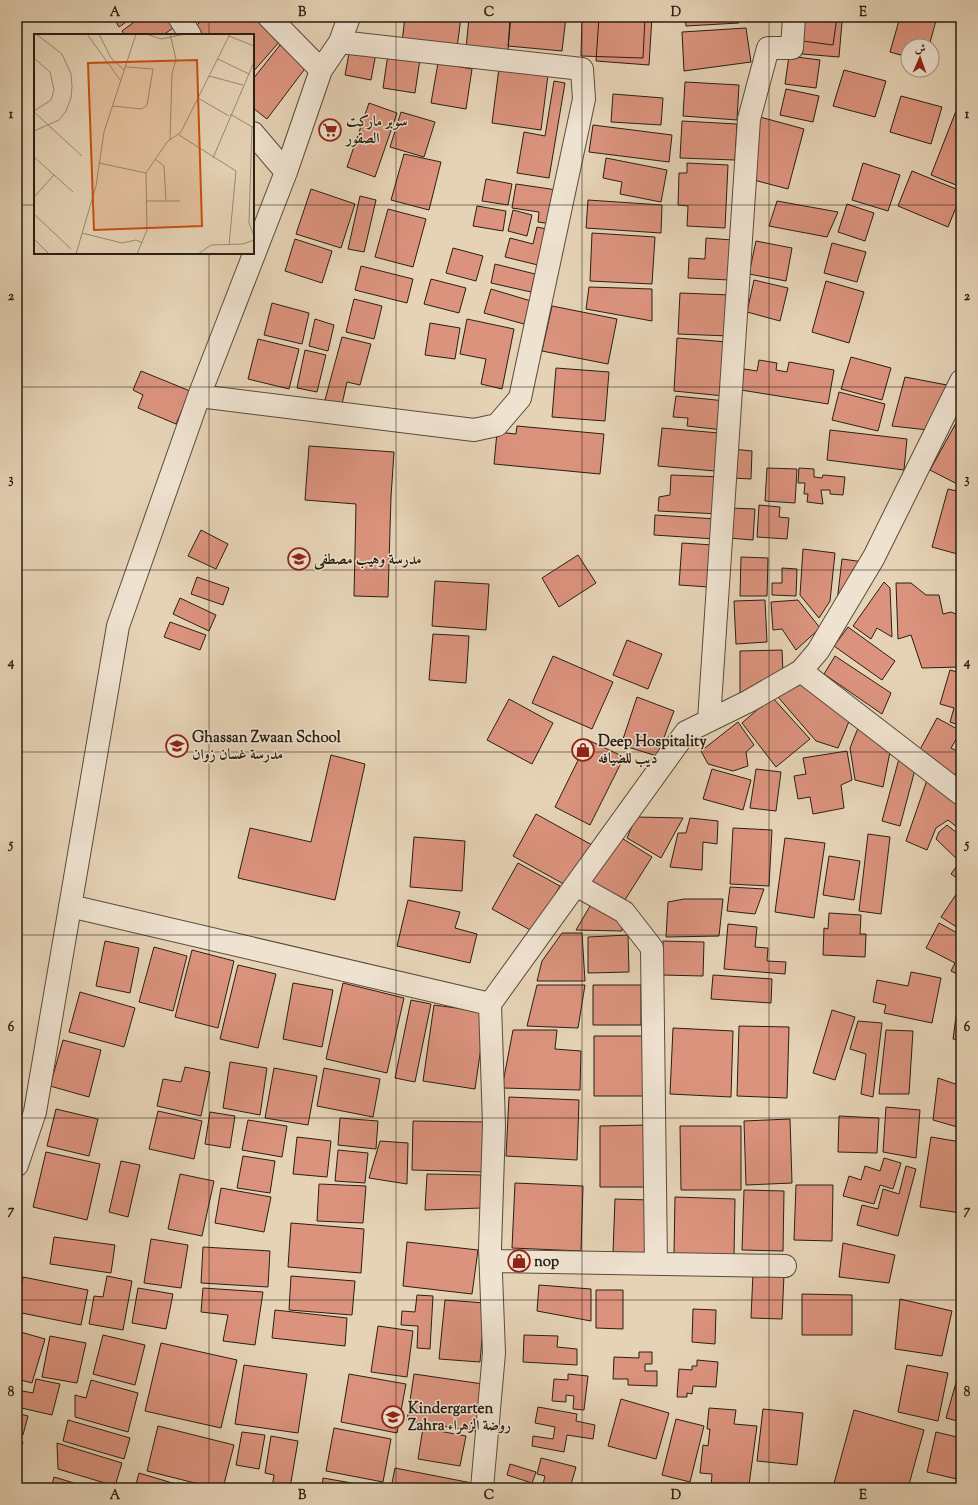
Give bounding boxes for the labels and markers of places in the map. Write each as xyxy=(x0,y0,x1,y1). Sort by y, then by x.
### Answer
place label: سوبر ماركت الصقور xyxy=(344,112,408,150)
supermarket icon: سوبر ماركت الصقور xyxy=(317,117,343,143)
school or university icon: مدرسة وهيب مصطفى xyxy=(286,546,312,572)
place label: مدرسة وهيب مصطفى xyxy=(313,550,422,571)
place label: Ghassan Zwaan School مدرسة غسان زوان xyxy=(192,728,342,766)
place label: Deep Hospitality ديب للضيافه xyxy=(598,732,707,770)
school or university icon: Ghassan Zwaan School مدرسة غسان زوان xyxy=(164,733,190,759)
shop icon: Deep Hospitality ديب للضيافه xyxy=(570,737,596,763)
shop icon: nop xyxy=(506,1248,532,1274)
place label: nop xyxy=(534,1252,560,1273)
place label: Kindergarten Zahra روضة الزهراء xyxy=(408,1399,511,1437)
school or university icon: Kindergarten Zahra روضة الزهراء xyxy=(380,1404,406,1430)

